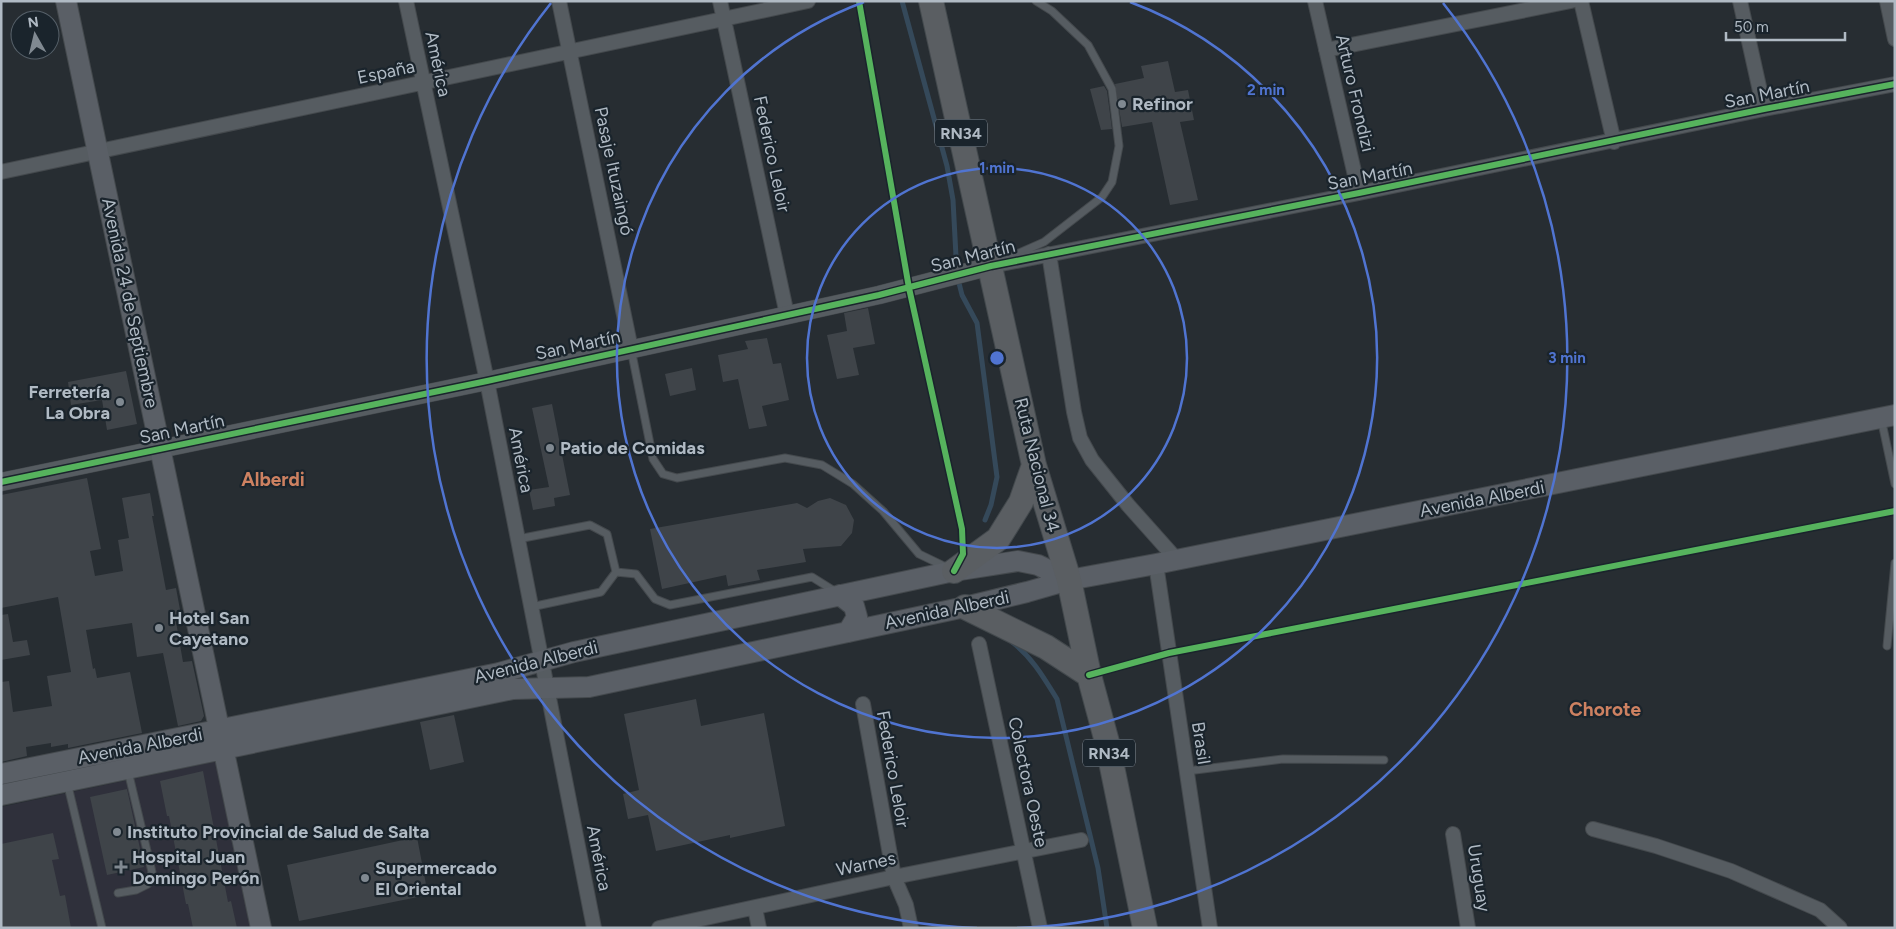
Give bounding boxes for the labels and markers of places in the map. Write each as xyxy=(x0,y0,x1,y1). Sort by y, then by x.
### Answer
place label: Refinor xyxy=(1132,93,1193,115)
marker: Refinor xyxy=(1116,98,1128,110)
centre of rings xyxy=(988,349,1006,367)
place label: Ferretería La Obra xyxy=(28,381,110,424)
marker: Ferretería La Obra xyxy=(114,396,126,408)
place label: Patio de Comidas xyxy=(560,437,705,459)
marker: Patio de Comidas xyxy=(544,442,556,454)
place label: Hotel San Cayetano xyxy=(169,607,249,650)
marker: Hotel San Cayetano xyxy=(153,622,165,634)
place label: Instituto Provincial de Salud de Salta xyxy=(127,821,429,843)
marker: Instituto Provincial de Salud de Salta xyxy=(111,826,123,838)
place label: Hospital Juan Domingo Perón xyxy=(132,846,259,889)
place label: Supermercado El Oriental xyxy=(375,857,497,900)
marker: Hospital Juan Domingo Perón xyxy=(114,860,128,874)
marker: Supermercado El Oriental xyxy=(359,872,371,884)

